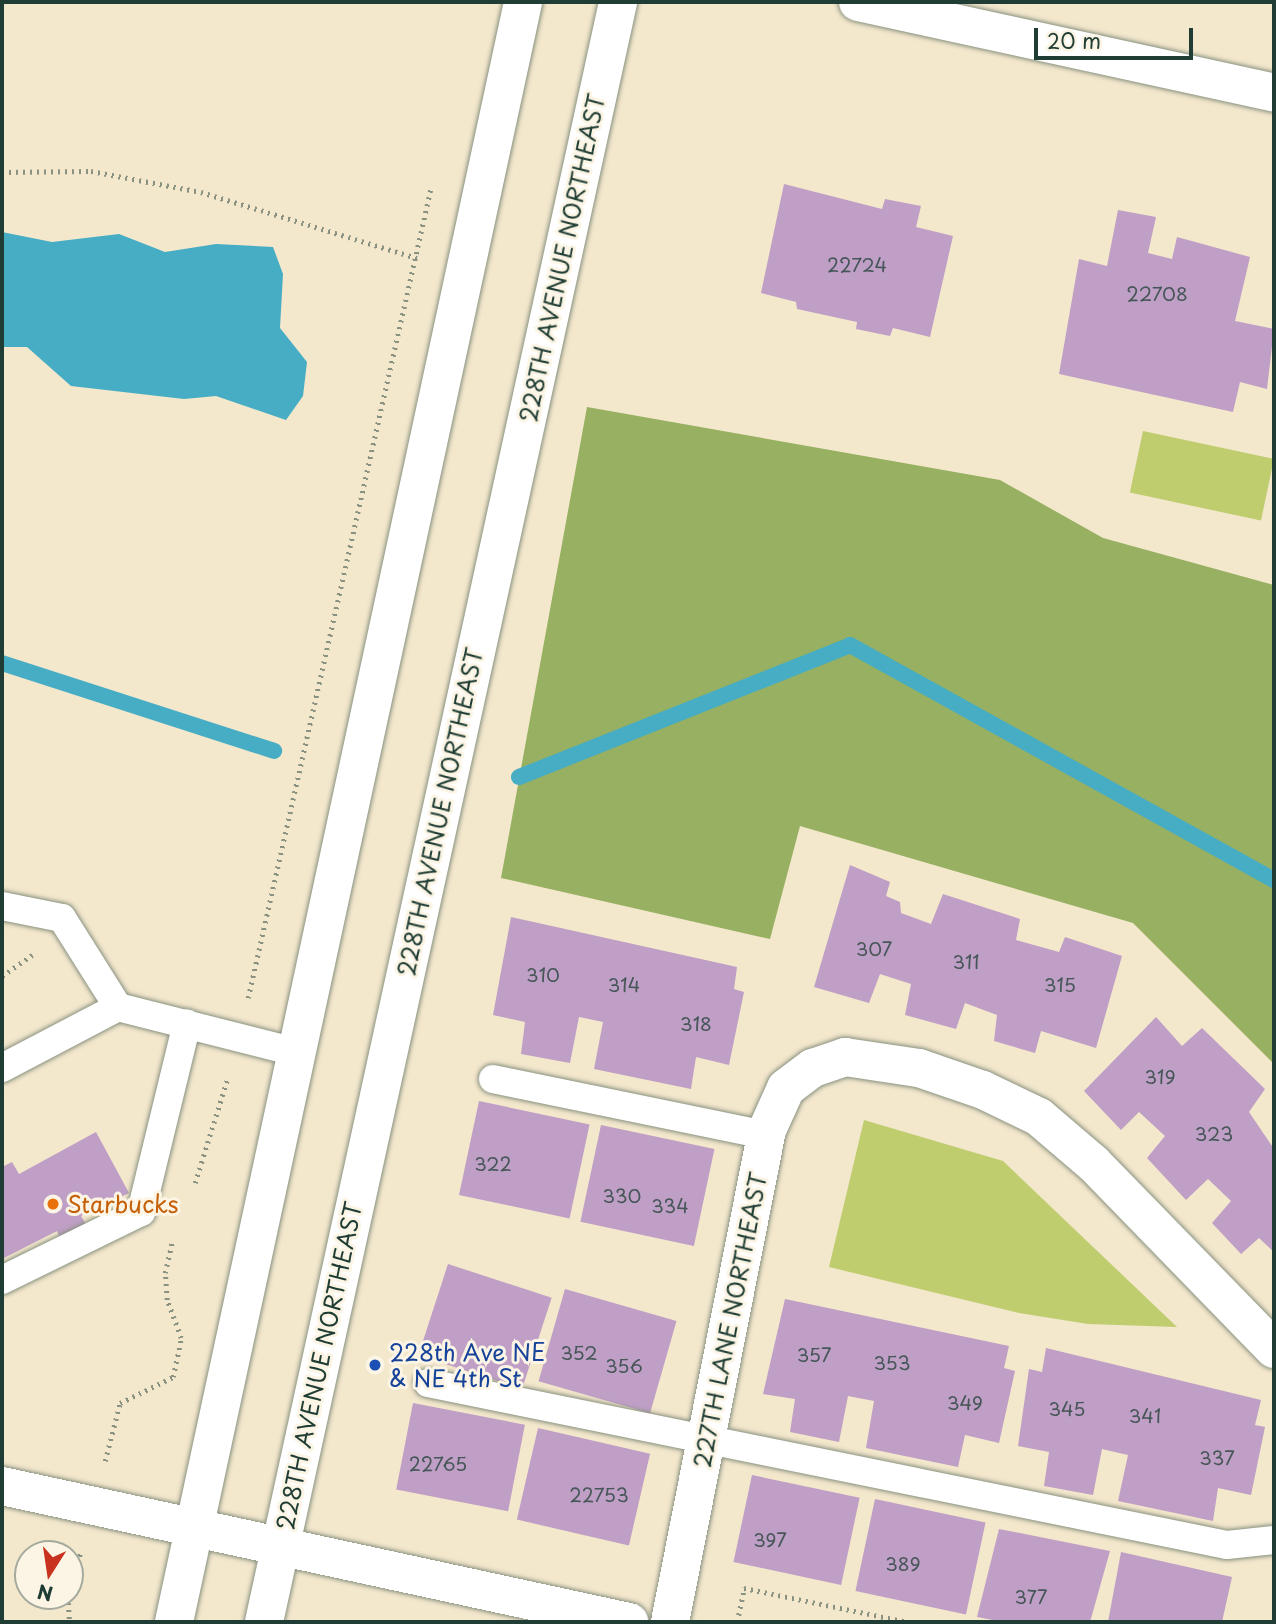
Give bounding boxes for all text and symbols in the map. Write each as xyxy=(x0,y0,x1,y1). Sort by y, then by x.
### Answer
scale bar xyxy=(1038,14,1197,58)
text: 20 m xyxy=(1047,24,1101,56)
street label: 228TH AVENUE NORTHEAST xyxy=(514,92,610,424)
house number: 22724 xyxy=(827,254,887,276)
house number: 22708 xyxy=(1126,283,1188,305)
street label: 228TH AVENUE NORTHEAST xyxy=(392,646,488,978)
house number: 307 xyxy=(856,938,892,960)
house number: 311 xyxy=(952,951,980,973)
house number: 310 xyxy=(526,964,560,986)
house number: 314 xyxy=(608,974,640,996)
house number: 315 xyxy=(1044,974,1076,996)
house number: 318 xyxy=(680,1013,712,1035)
house number: 319 xyxy=(1144,1066,1176,1088)
house number: 323 xyxy=(1195,1123,1233,1145)
house number: 322 xyxy=(474,1153,512,1175)
street label: 227TH LANE NORTHEAST xyxy=(688,1170,772,1470)
house number: 330 xyxy=(603,1185,641,1207)
place label: Starbucks xyxy=(67,1190,178,1218)
house number: 334 xyxy=(651,1195,689,1217)
marker: Starbucks xyxy=(45,1196,61,1212)
street label: 228TH AVENUE NORTHEAST xyxy=(271,1200,367,1532)
place label: 228th Ave NE & NE 4th St xyxy=(389,1338,545,1392)
house number: 352 xyxy=(560,1342,598,1364)
house number: 357 xyxy=(797,1344,831,1366)
house number: 353 xyxy=(873,1352,911,1374)
house number: 356 xyxy=(605,1355,643,1377)
marker: 228th Ave NE & NE 4th St xyxy=(367,1357,383,1373)
house number: 349 xyxy=(947,1392,983,1414)
house number: 345 xyxy=(1049,1398,1085,1420)
house number: 341 xyxy=(1129,1405,1161,1427)
house number: 337 xyxy=(1199,1447,1235,1469)
house number: 22765 xyxy=(409,1453,467,1475)
house number: 22753 xyxy=(569,1484,629,1506)
house number: 397 xyxy=(753,1529,787,1551)
north arrow xyxy=(14,1540,84,1610)
house number: 389 xyxy=(885,1553,921,1575)
text: N xyxy=(35,1578,55,1609)
house number: 377 xyxy=(1014,1586,1048,1608)

